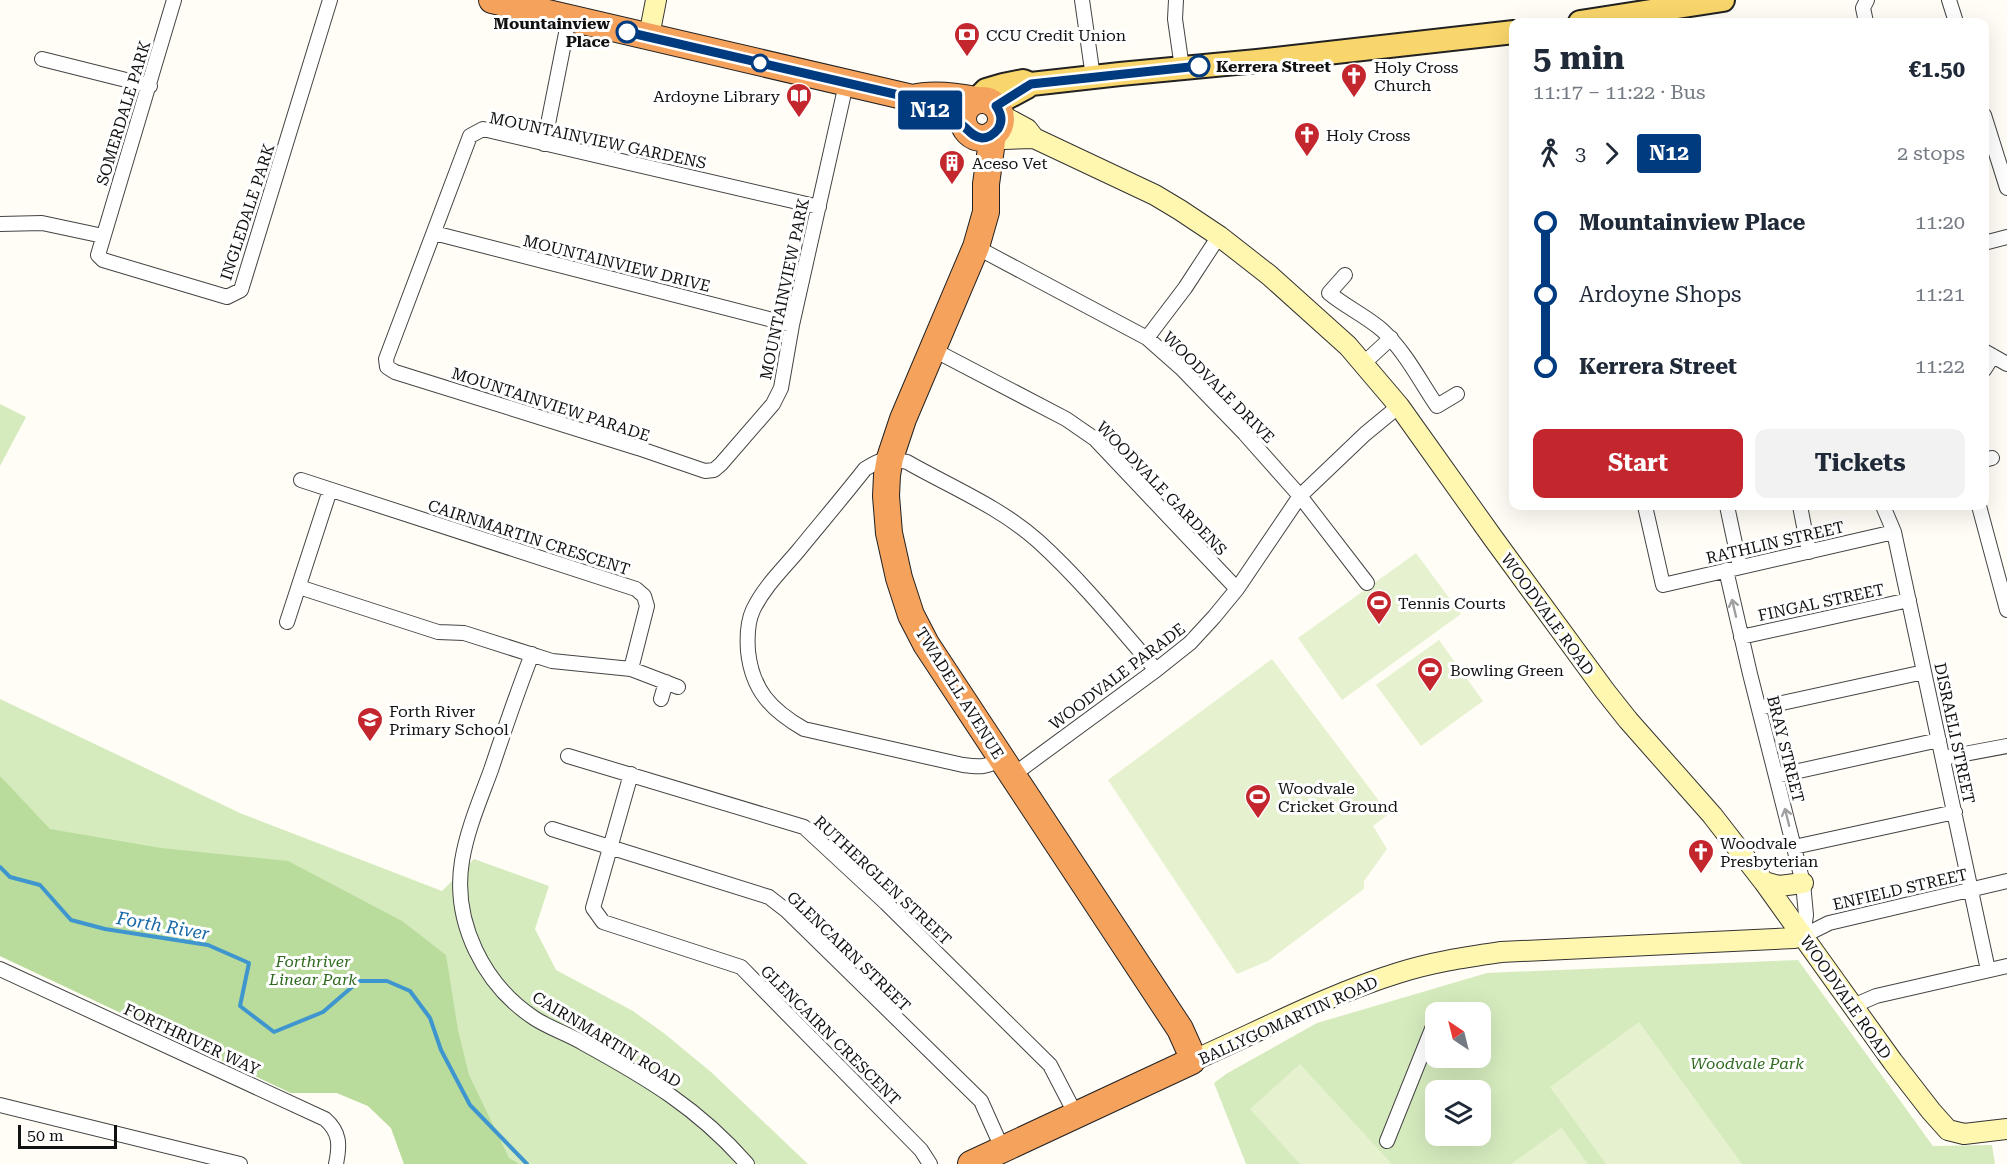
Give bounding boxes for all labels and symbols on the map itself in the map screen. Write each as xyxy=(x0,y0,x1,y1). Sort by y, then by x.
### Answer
place label: Mountainview Place xyxy=(494,14,610,51)
bank icon: CCU Credit Union xyxy=(952,20,982,58)
marker: Mountainview Place xyxy=(616,21,638,43)
place label: CCU Credit Union xyxy=(986,26,1126,45)
street label: SOMERDALE PARK xyxy=(92,38,155,188)
unlabelled marker xyxy=(751,54,769,72)
marker: Kerrera Street xyxy=(1188,55,1210,77)
place label: Kerrera Street xyxy=(1216,57,1331,76)
place label: Holy Cross Church xyxy=(1374,58,1459,95)
church icon: Holy Cross Church xyxy=(1339,61,1369,99)
library icon: Ardoyne Library xyxy=(784,81,814,119)
place label: Ardoyne Library xyxy=(653,87,781,106)
line badge: N12 xyxy=(896,90,964,130)
street label: MOUNTAINVIEW GARDENS xyxy=(488,108,708,173)
church icon: Holy Cross xyxy=(1292,120,1322,158)
place label: Holy Cross xyxy=(1326,126,1411,145)
street label: INGLEDALE PARK xyxy=(216,141,279,283)
building icon: Aceso Vet xyxy=(937,148,967,186)
place label: Aceso Vet xyxy=(972,154,1047,173)
street label: MOUNTAINVIEW PARK xyxy=(756,196,813,382)
street label: MOUNTAINVIEW DRIVE xyxy=(521,231,712,296)
street label: WOODVALE DRIVE xyxy=(1159,328,1278,447)
street label: MOUNTAINVIEW PARADE xyxy=(449,363,652,446)
street label: WOODVALE GARDENS xyxy=(1093,417,1231,559)
street label: CAIRNMARTIN CRESCENT xyxy=(425,496,633,579)
street label: RATHLIN STREET xyxy=(1704,517,1846,568)
street label: WOODVALE ROAD xyxy=(1497,550,1598,679)
street label: FINGAL STREET xyxy=(1756,580,1886,625)
sports icon: Tennis Courts xyxy=(1364,588,1394,626)
place label: Tennis Courts xyxy=(1398,594,1506,613)
one-way arrow xyxy=(1728,598,1739,618)
street label: WOODVALE PARADE xyxy=(1046,619,1189,734)
street label: TWADELL AVENUE xyxy=(911,624,1008,763)
sports icon: Bowling Green xyxy=(1415,655,1445,693)
place label: Bowling Green xyxy=(1450,661,1564,680)
street label: DISRAELI STREET xyxy=(1930,661,1979,806)
street label: BRAY STREET xyxy=(1763,694,1808,805)
place label: Forth River Primary School xyxy=(389,702,509,739)
school or university icon: Forth River Primary School xyxy=(355,705,385,743)
place label: Woodvale Cricket Ground xyxy=(1278,779,1398,816)
sports icon: Woodvale Cricket Ground xyxy=(1243,782,1273,820)
one-way arrow xyxy=(1780,808,1792,827)
street label: RUTHERGLEN STREET xyxy=(810,812,956,949)
place label: Woodvale Presbyterian xyxy=(1720,834,1818,871)
church icon: Woodvale Presbyterian xyxy=(1686,837,1716,875)
street label: ENFIELD STREET xyxy=(1831,865,1970,914)
street label: GLENCAIRN STREET xyxy=(783,887,915,1016)
water label: Forth River xyxy=(114,907,212,944)
street label: WOODVALE ROAD xyxy=(1796,932,1895,1063)
park label: Forthriver Linear Park xyxy=(268,952,357,989)
street label: GLENCAIRN CRESCENT xyxy=(757,961,905,1109)
street label: BALLYGOMARTIN ROAD xyxy=(1196,972,1381,1069)
street label: CAIRNMARTIN ROAD xyxy=(529,987,685,1091)
street label: FORTHRIVER WAY xyxy=(121,1000,263,1079)
north arrow xyxy=(1425,1002,1491,1068)
park label: Woodvale Park xyxy=(1690,1054,1804,1073)
scale bar xyxy=(18,1122,117,1150)

